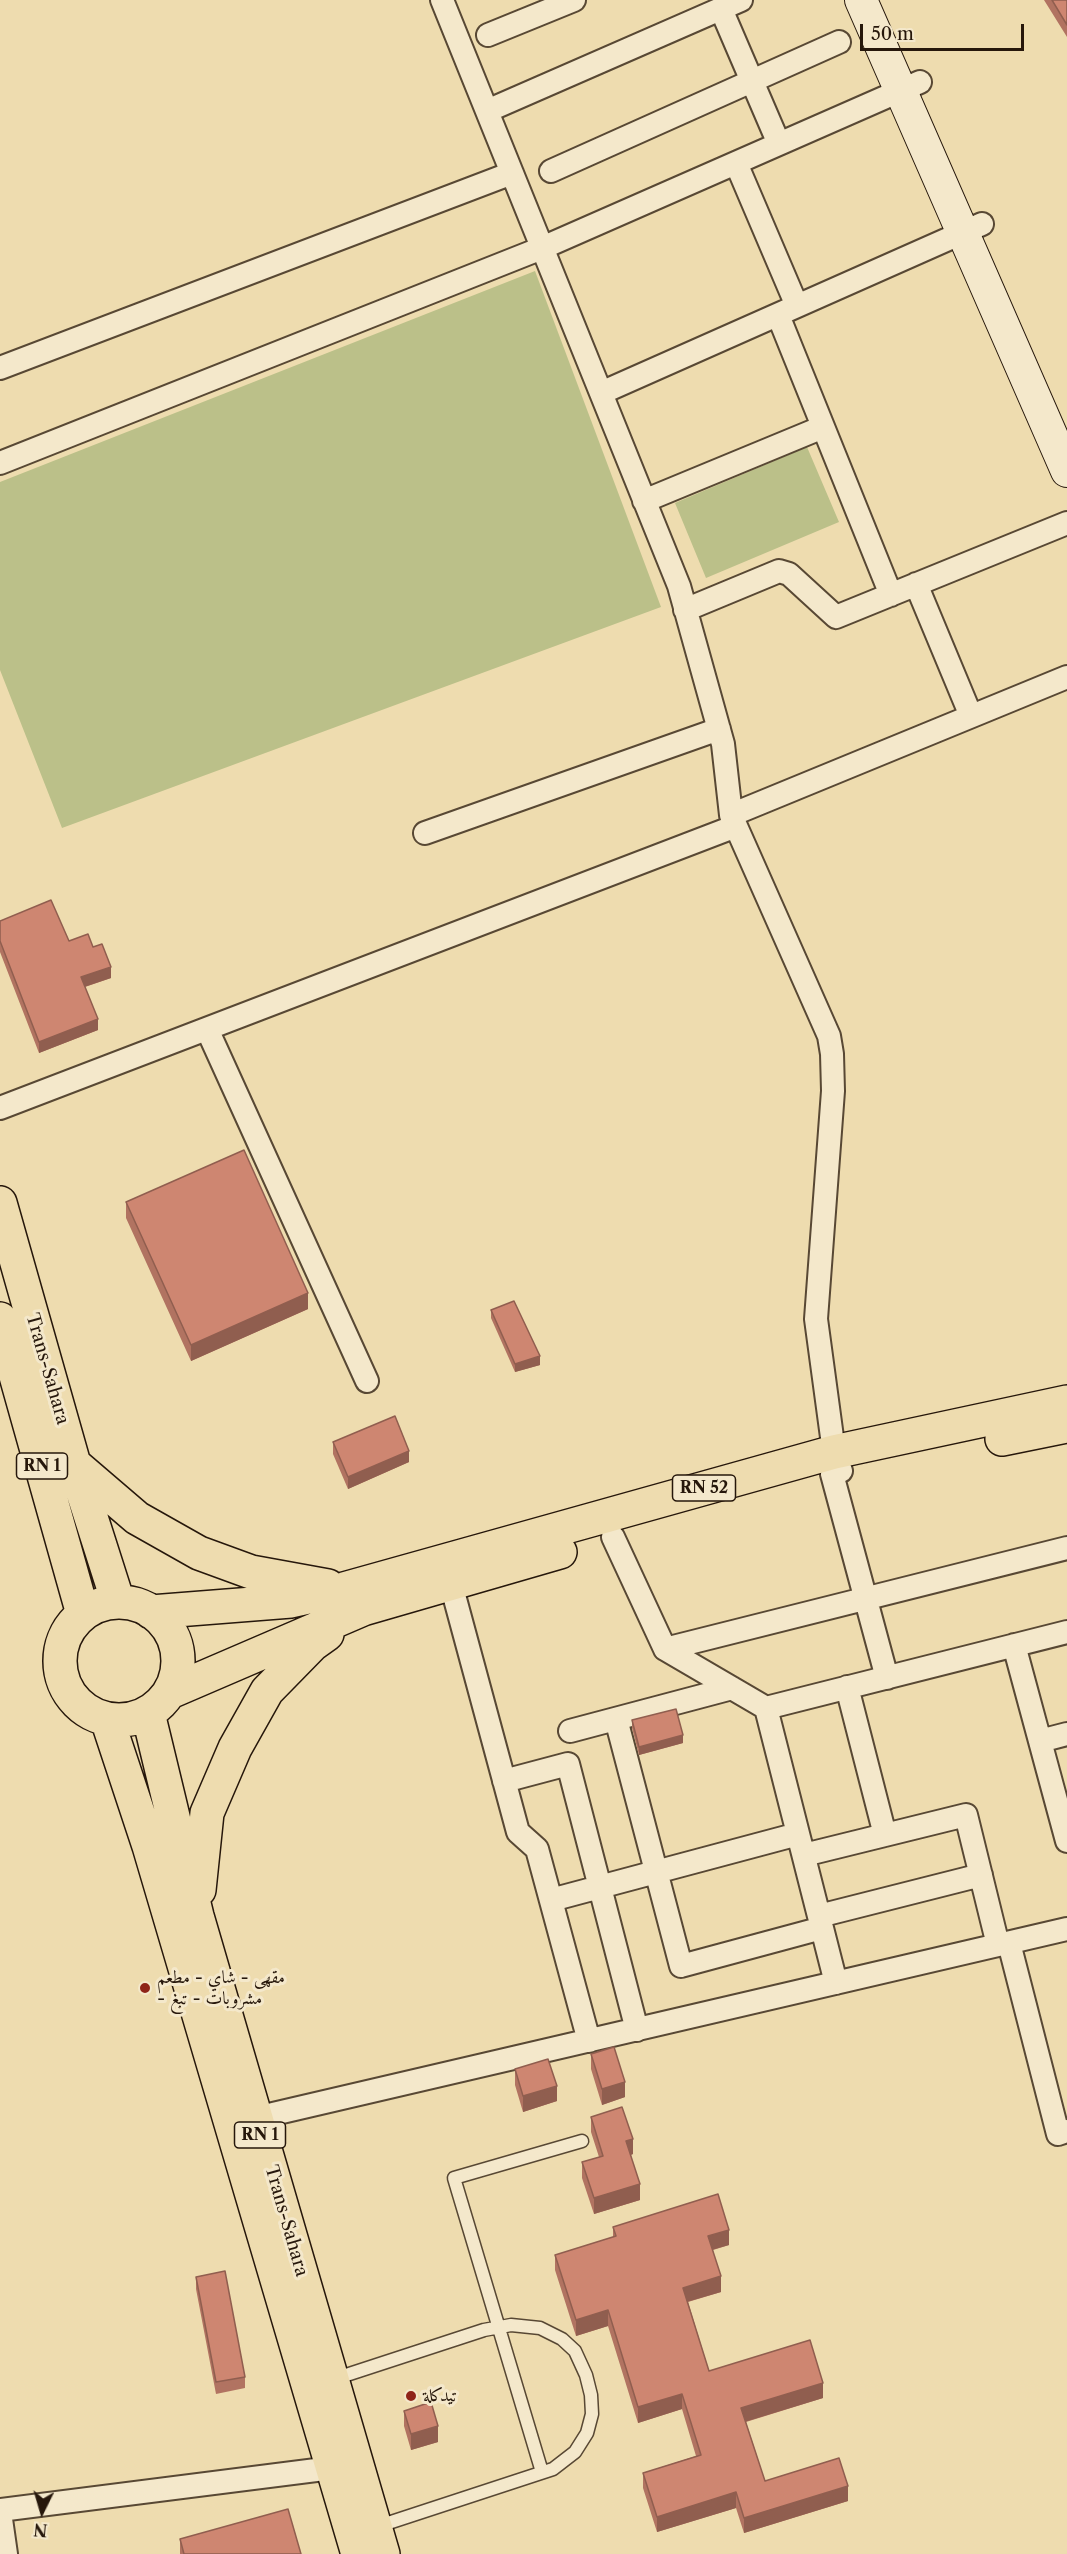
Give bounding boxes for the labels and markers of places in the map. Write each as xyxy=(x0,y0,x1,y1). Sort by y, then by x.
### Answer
place label: مقهى - شاي - مطعم - مشروبات - تبغ xyxy=(157,1967,285,2010)
marker: مقهى - شاي - مطعم - مشروبات - تبغ xyxy=(138,1981,152,1995)
place label: تيدكلة xyxy=(423,2385,457,2407)
marker: تيدكلة xyxy=(404,2389,418,2403)

